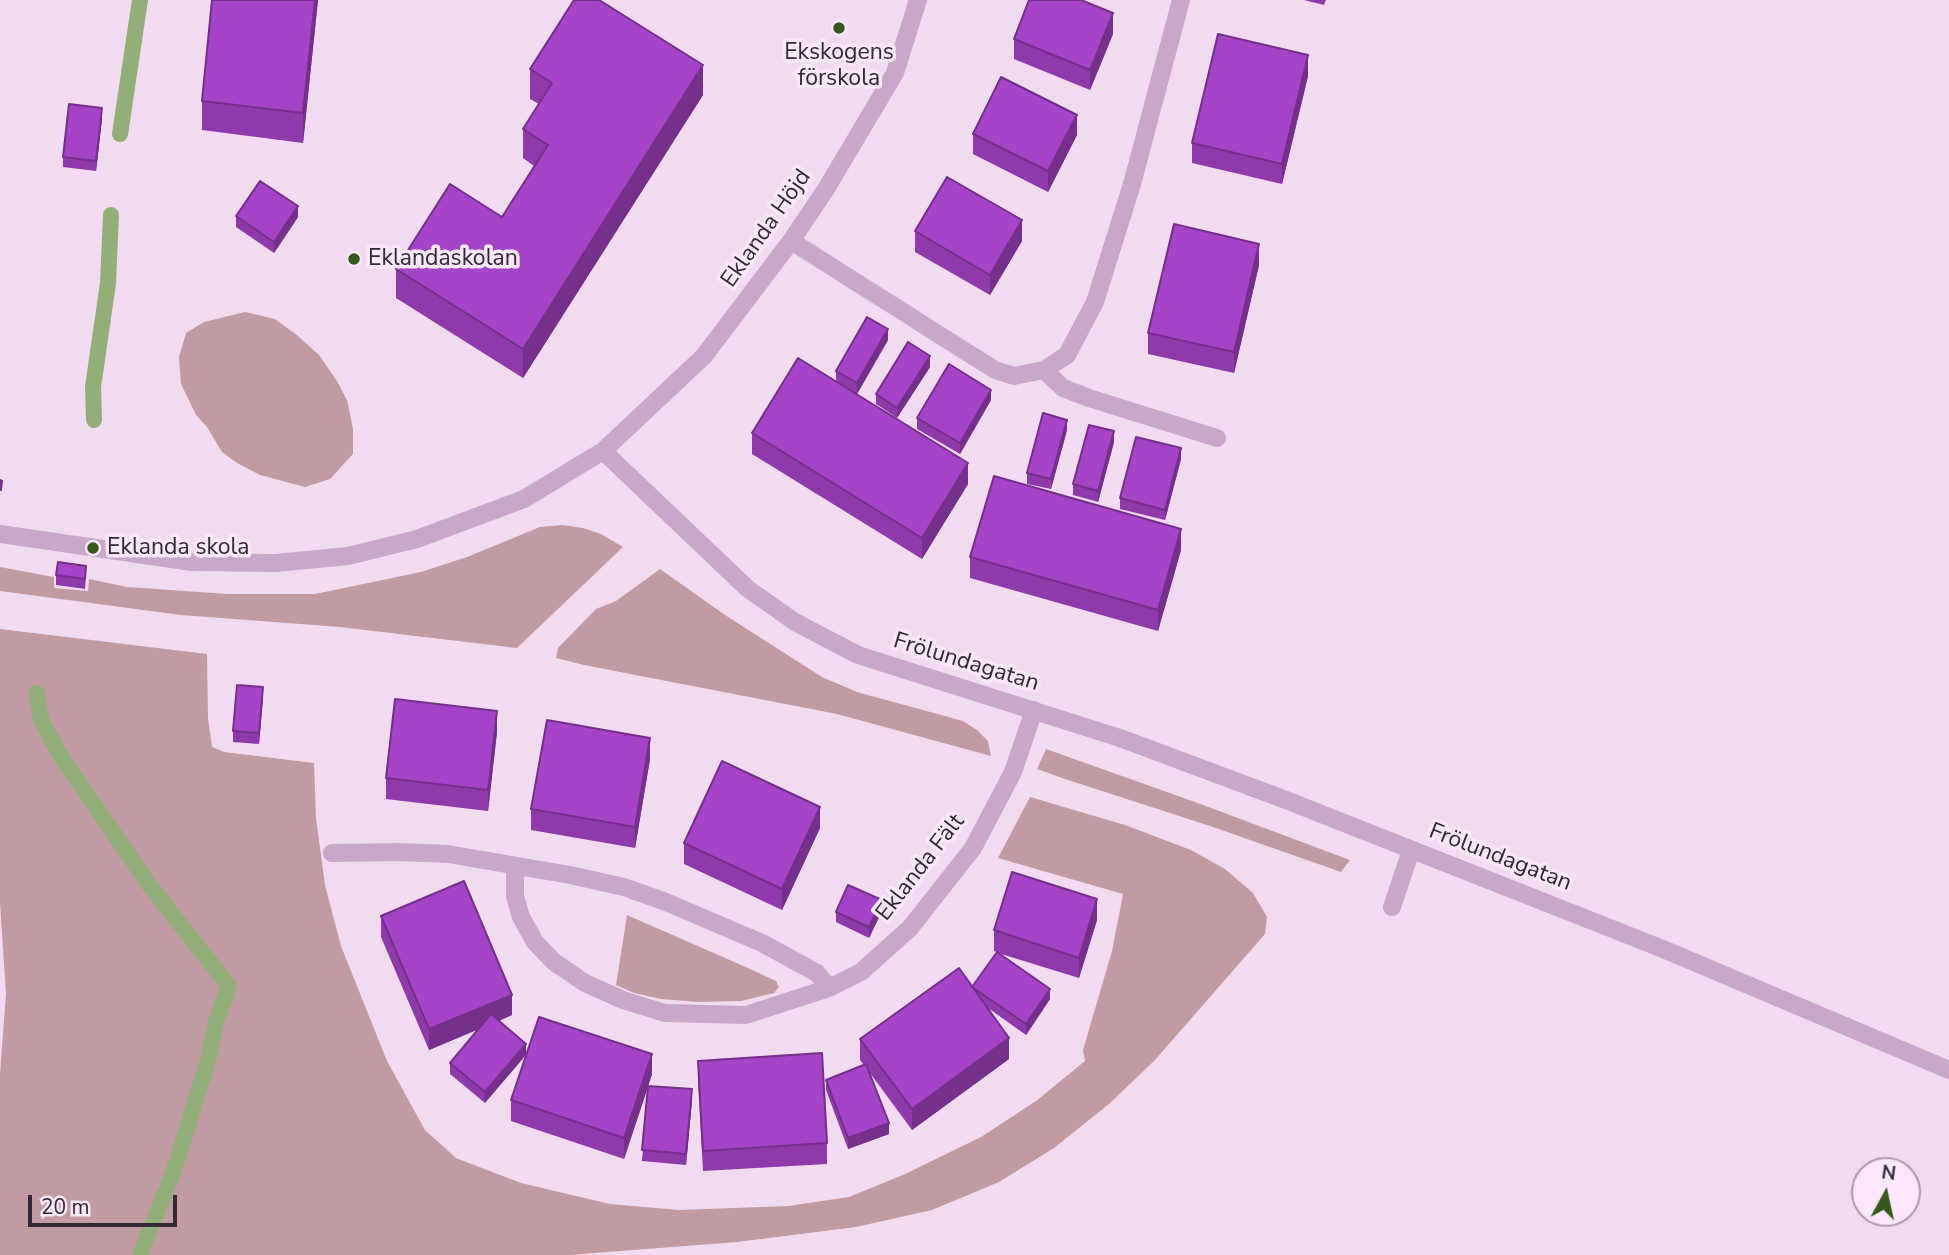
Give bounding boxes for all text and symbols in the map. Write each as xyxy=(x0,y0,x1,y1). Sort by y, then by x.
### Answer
marker: Ekskogens förskola xyxy=(831,20,847,36)
place label: Ekskogens förskola xyxy=(784,39,894,93)
street label: Eklanda Höjd xyxy=(716,165,818,293)
place label: Eklandaskolan xyxy=(368,245,518,273)
marker: Eklandaskolan xyxy=(346,251,362,267)
place label: Eklanda skola xyxy=(107,534,250,562)
marker: Eklanda skola xyxy=(85,540,101,556)
street label: Frölundagatan xyxy=(890,628,1042,698)
street label: Eklanda Fält xyxy=(871,809,971,927)
street label: Frölundagatan xyxy=(1425,818,1575,898)
north arrow xyxy=(1851,1157,1921,1227)
text: N xyxy=(1880,1159,1897,1187)
scale bar xyxy=(32,1182,180,1226)
text: 20 m xyxy=(41,1193,90,1221)

